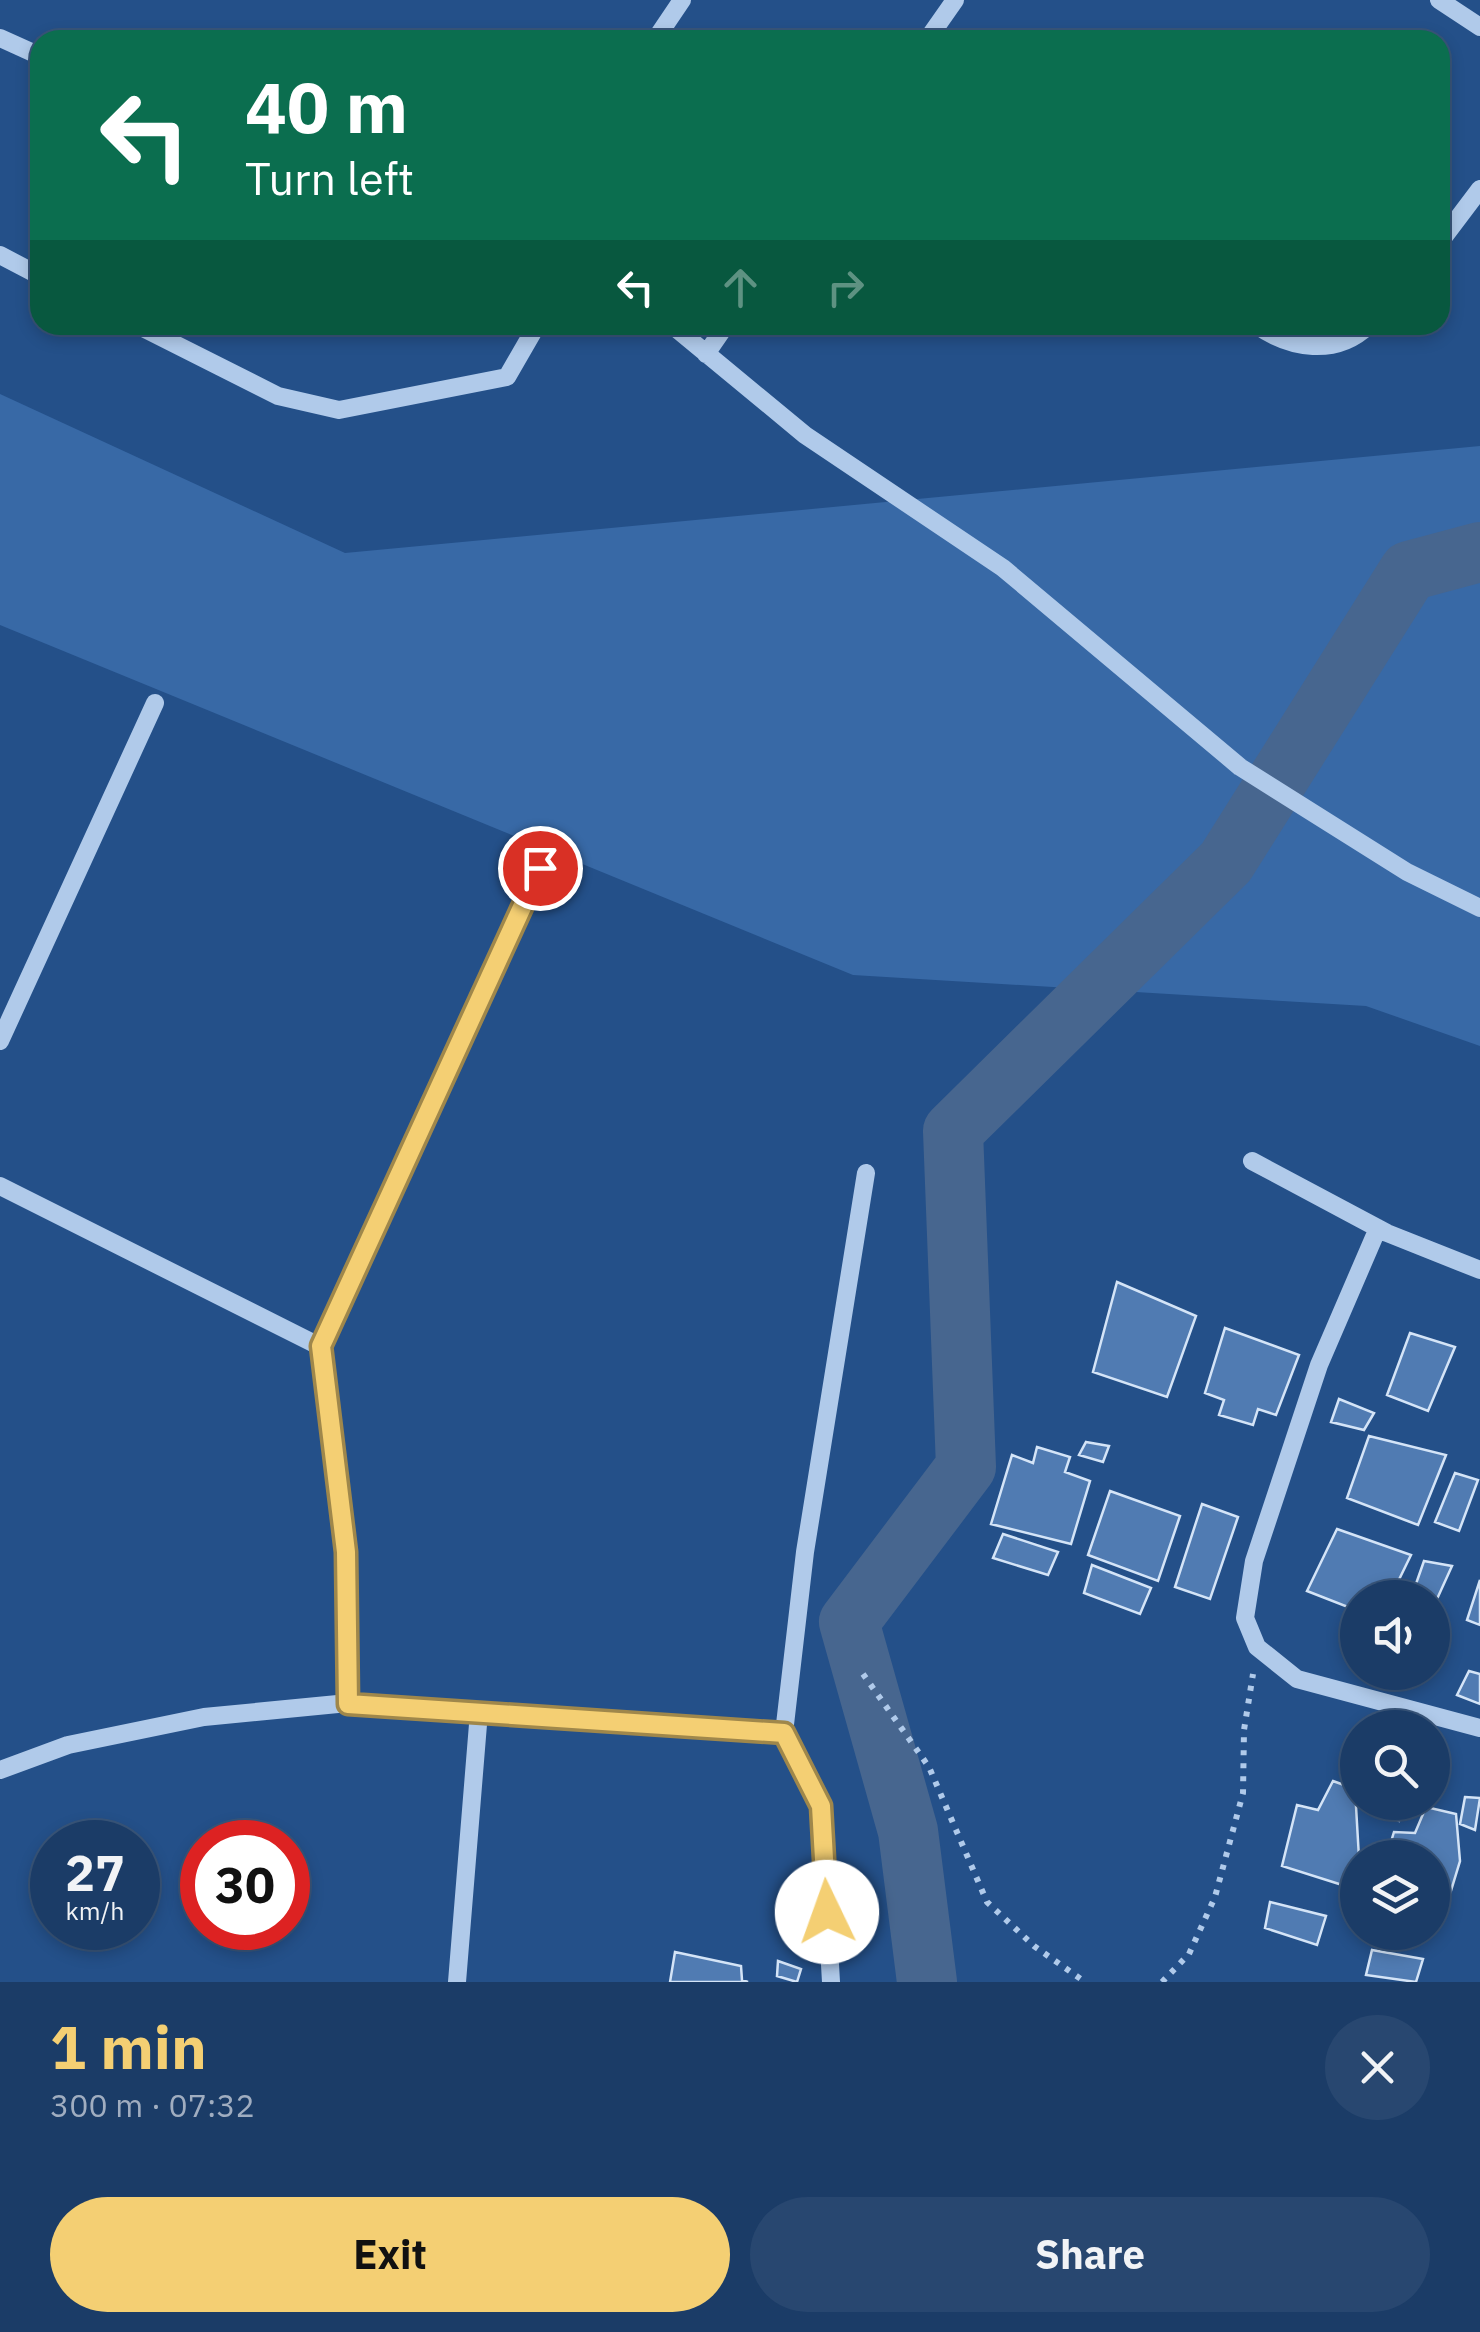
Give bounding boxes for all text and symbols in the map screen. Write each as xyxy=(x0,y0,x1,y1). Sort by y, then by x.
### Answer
text: 40 m xyxy=(245,61,408,152)
icon: left xyxy=(80,70,210,200)
text: Turn left xyxy=(245,149,414,207)
icon: left xyxy=(608,260,663,315)
icon: ahead xyxy=(713,260,768,315)
icon: right xyxy=(818,260,873,315)
pin xyxy=(498,826,583,911)
icon: arrive xyxy=(513,841,568,896)
map controls xyxy=(1340,1580,1450,1950)
button: sound xyxy=(1340,1580,1450,1690)
button: search xyxy=(1340,1710,1450,1820)
speed limit sign: 30 xyxy=(180,1820,310,1950)
text: 27 xyxy=(65,1840,125,1905)
button: layers xyxy=(1340,1840,1450,1950)
position arrow xyxy=(775,1860,879,1964)
text: km/h xyxy=(66,1894,124,1927)
text: 1 min xyxy=(50,2007,207,2086)
button: close xyxy=(1325,2015,1430,2120)
text: 300 m · 07:32 xyxy=(50,2084,255,2126)
button: Exit xyxy=(50,2197,730,2312)
button: Share xyxy=(750,2197,1430,2312)

